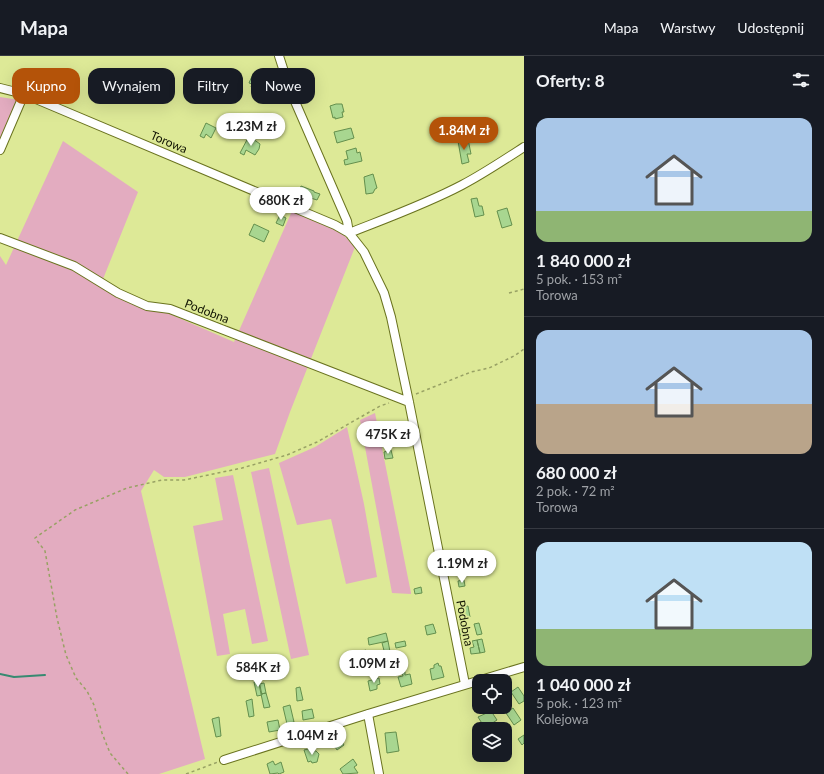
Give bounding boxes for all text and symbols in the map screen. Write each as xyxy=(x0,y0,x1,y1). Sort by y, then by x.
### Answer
text: Mapa xyxy=(20,16,68,39)
text: Mapa xyxy=(604,19,638,36)
text: Warstwy xyxy=(660,19,715,36)
text: Udostępnij xyxy=(737,19,804,36)
chip: Kupno xyxy=(12,68,80,104)
chip: Wynajem xyxy=(88,68,175,104)
chip: Filtry xyxy=(183,68,243,104)
chip: Nowe xyxy=(251,68,315,104)
icon: filters xyxy=(790,69,812,91)
text: Oferty: 8 xyxy=(536,70,605,91)
pin: 1.23M zł xyxy=(210,113,292,147)
pin: 1.84M zł xyxy=(423,117,505,151)
text: 1.23M zł xyxy=(225,118,277,134)
text: 1.84M zł xyxy=(438,122,490,138)
street label: Torowa xyxy=(148,128,190,156)
icon: home xyxy=(638,144,710,216)
pin: 680K zł xyxy=(244,187,318,221)
text: 680K zł xyxy=(259,192,303,208)
text: 1 840 000 zł xyxy=(536,250,631,271)
text: 5 pok. · 153 m² xyxy=(536,271,622,287)
text: Torowa xyxy=(536,287,578,303)
street label: Podobna xyxy=(183,296,231,326)
icon: home xyxy=(638,356,710,428)
pin: 475K zł xyxy=(351,421,425,455)
text: 475K zł xyxy=(366,426,410,442)
text: 680 000 zł xyxy=(536,462,617,483)
text: 2 pok. · 72 m² xyxy=(536,483,615,499)
text: Torowa xyxy=(536,499,578,515)
pin: 1.19M zł xyxy=(421,550,503,584)
text: 1.19M zł xyxy=(436,555,488,571)
icon: home xyxy=(638,568,710,640)
street label: Podobna xyxy=(453,599,477,647)
pin: 1.09M zł xyxy=(333,650,415,684)
pin: 584K zł xyxy=(221,654,295,688)
text: 1.09M zł xyxy=(348,655,400,671)
text: 584K zł xyxy=(236,659,280,675)
map controls xyxy=(472,674,512,762)
button: locate xyxy=(472,674,512,714)
text: 1 040 000 zł xyxy=(536,674,631,695)
text: 5 pok. · 123 m² xyxy=(536,695,622,711)
text: Kolejowa xyxy=(536,711,588,727)
pin: 1.04M zł xyxy=(271,722,353,756)
button: layers xyxy=(472,722,512,762)
text: 1.04M zł xyxy=(286,727,338,743)

